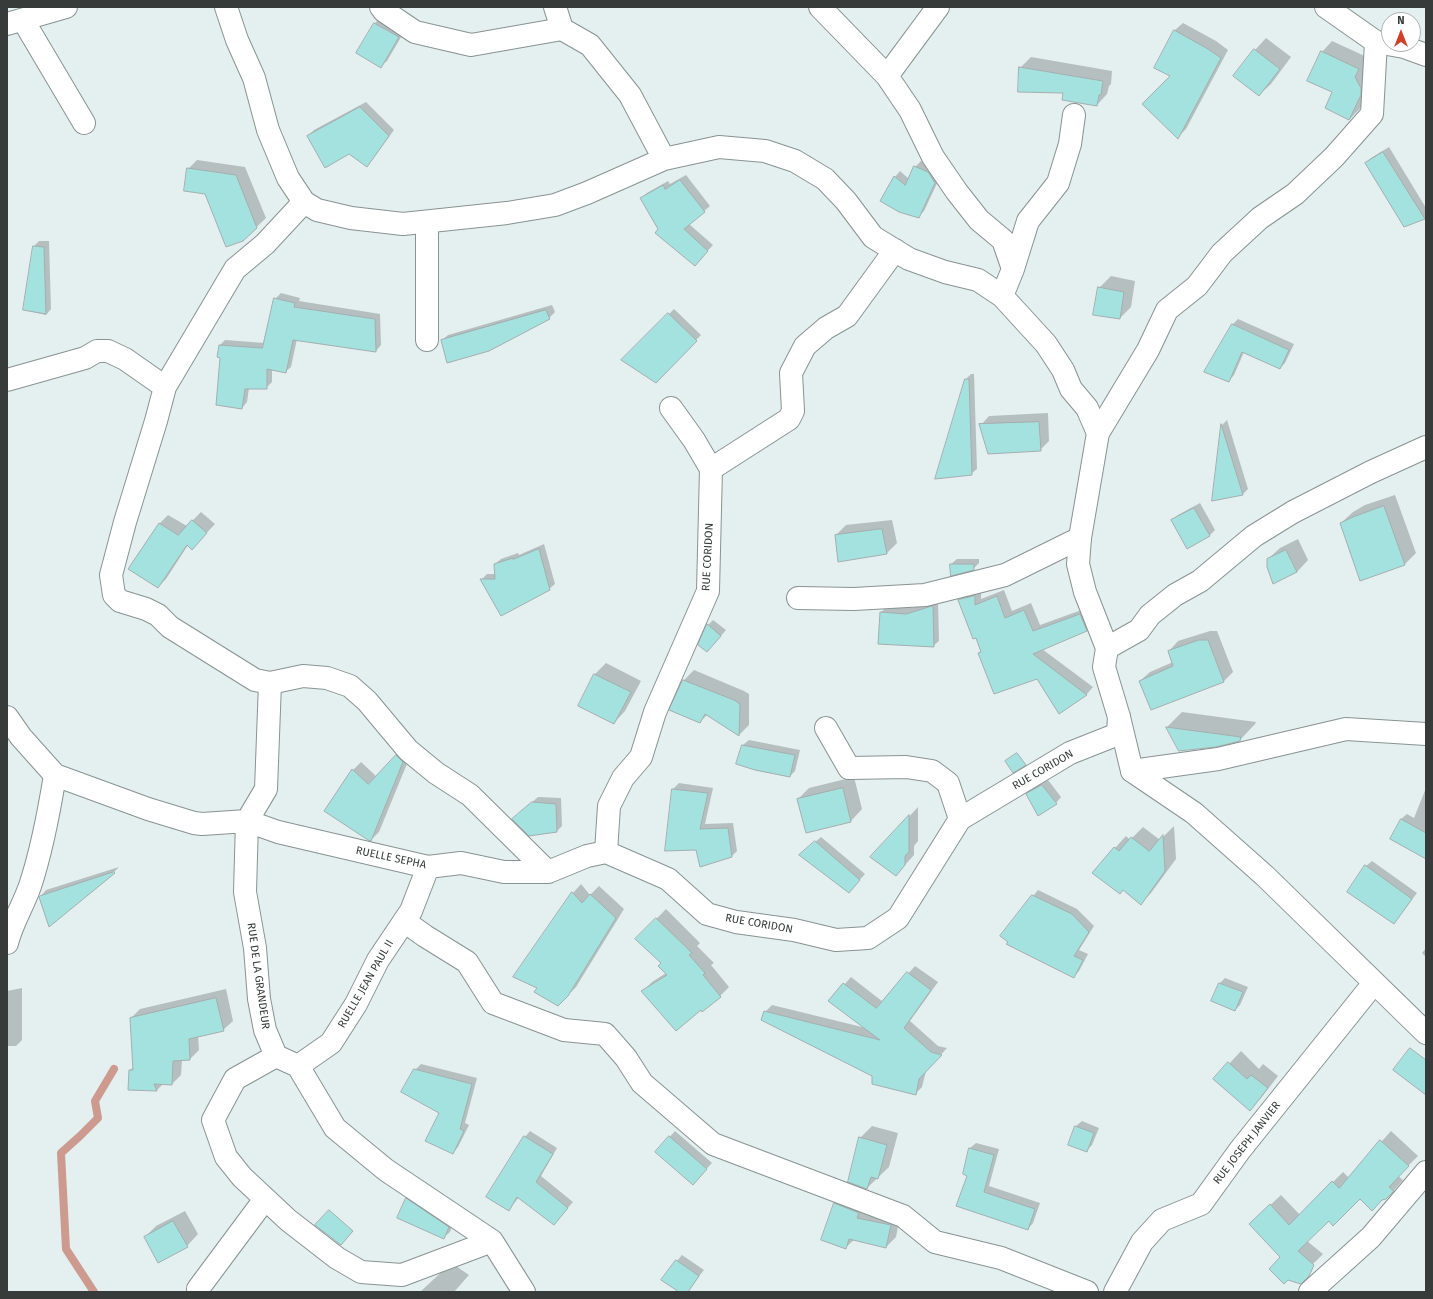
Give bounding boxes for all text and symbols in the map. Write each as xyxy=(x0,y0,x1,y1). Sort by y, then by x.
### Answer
north arrow xyxy=(1381,12,1421,52)
text: N xyxy=(1397,14,1405,27)
street label: RUE CORIDON xyxy=(700,523,716,591)
street label: RUE CORIDON xyxy=(1010,747,1076,793)
street label: RUELLE SEPHA xyxy=(355,844,427,872)
street label: RUE CORIDON xyxy=(724,912,794,936)
street label: RUE DE LA GRANDEUR xyxy=(244,922,272,1030)
street label: RUELLE JEAN PAUL II xyxy=(335,938,397,1030)
street label: RUE JOSEPH JANVIER xyxy=(1211,1099,1283,1187)

